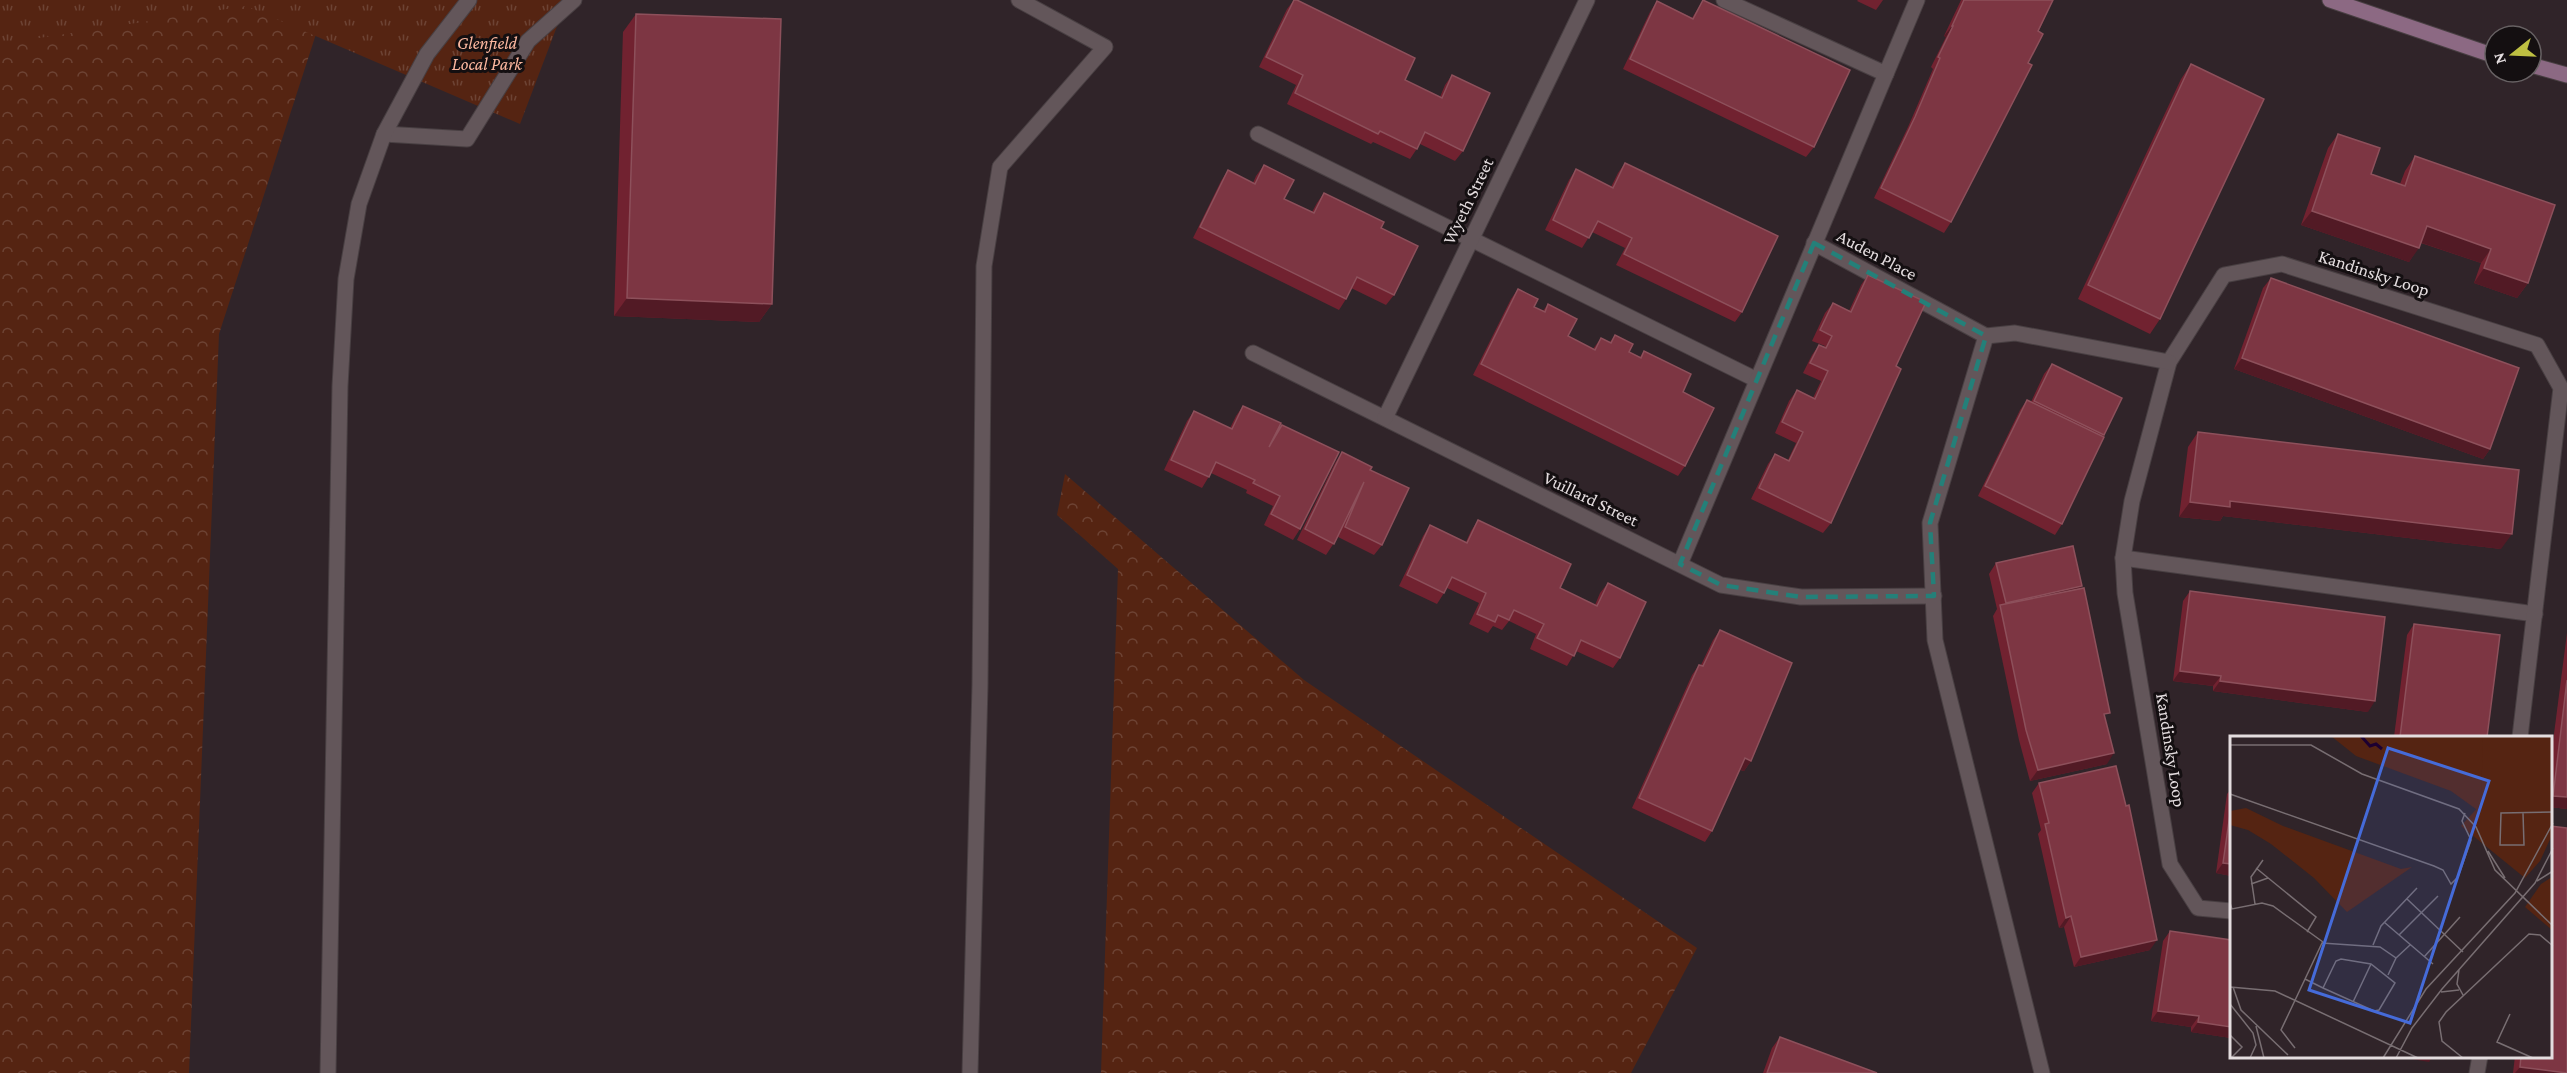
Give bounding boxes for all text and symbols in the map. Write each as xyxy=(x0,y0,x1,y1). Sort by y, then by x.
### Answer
north arrow xyxy=(2483,24,2543,84)
park label: Glenfield Local Park xyxy=(452,33,523,74)
text: N xyxy=(2489,51,2509,66)
street label: Wyeth Street xyxy=(1439,154,1498,247)
street label: Auden Place xyxy=(1834,226,1920,284)
street label: Kandinsky Loop xyxy=(2316,246,2432,300)
street label: Vuillard Street xyxy=(1540,467,1643,531)
street label: Kandinsky Loop xyxy=(2152,691,2190,809)
inset map xyxy=(2230,736,2552,1058)

